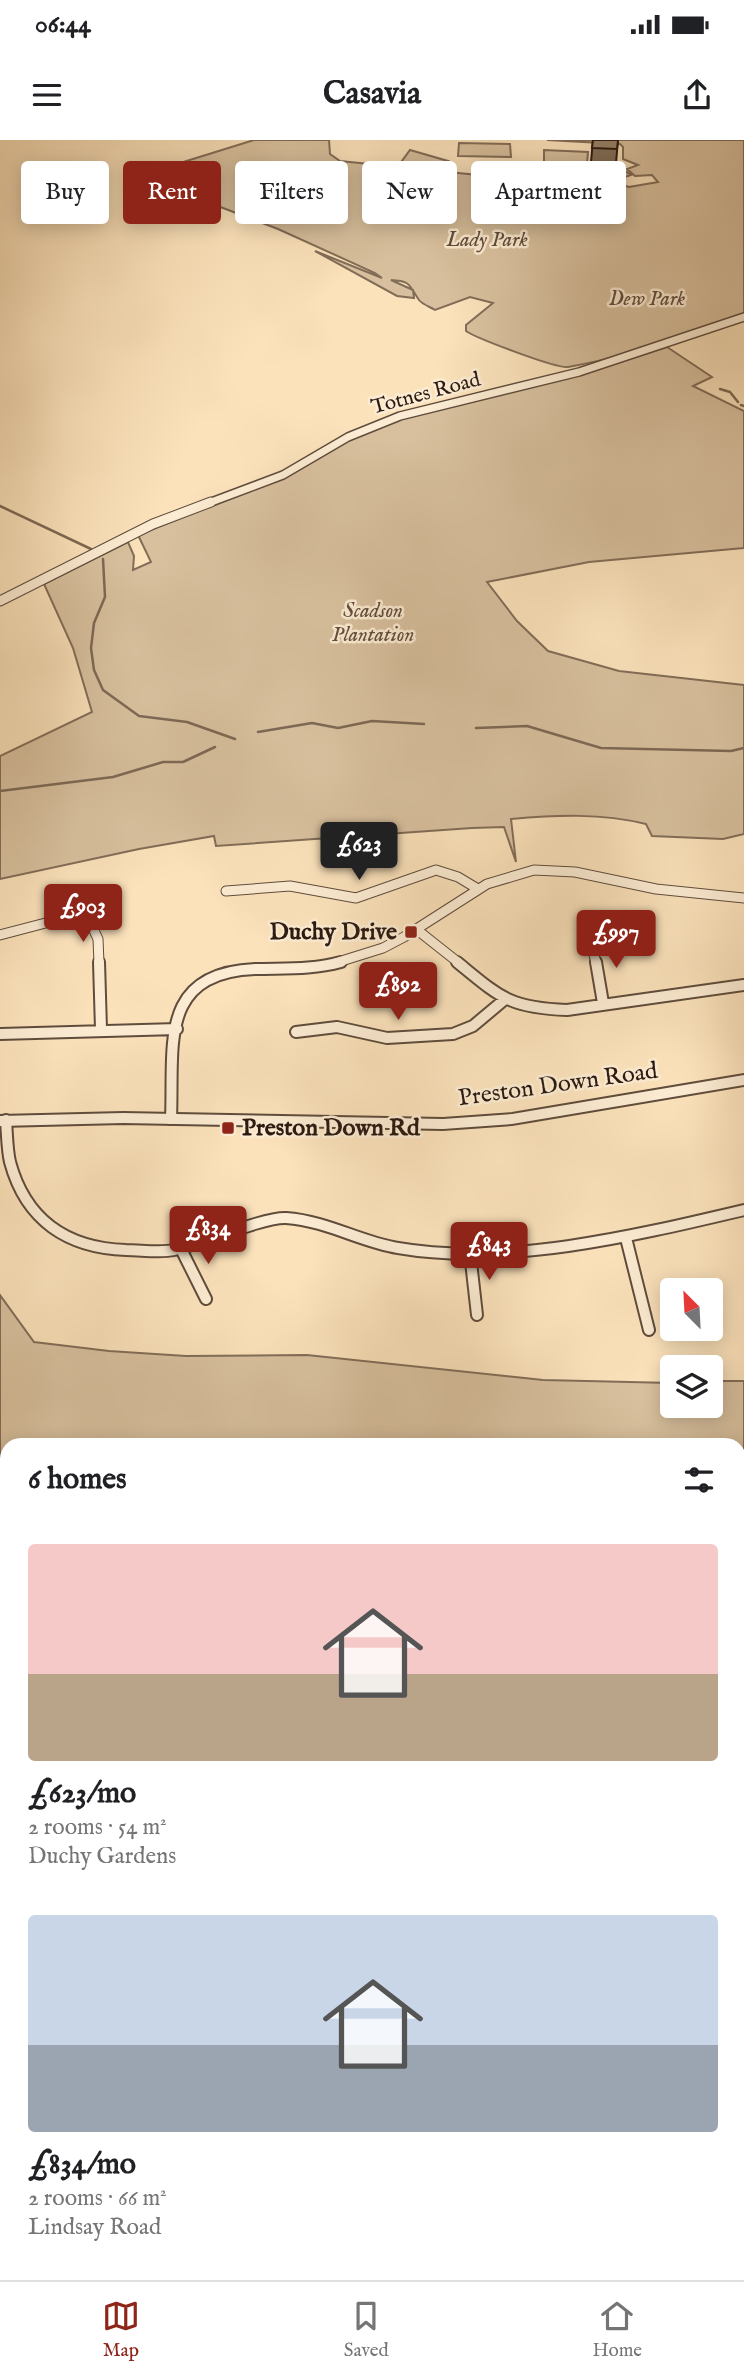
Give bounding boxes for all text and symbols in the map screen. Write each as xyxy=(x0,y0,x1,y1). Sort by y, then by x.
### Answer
text: 06:44 xyxy=(35,8,91,41)
text: Casavia xyxy=(323,74,421,115)
icon: menu xyxy=(28,76,66,114)
icon: share xyxy=(678,76,716,114)
chip: Buy xyxy=(21,161,109,224)
chip: Rent xyxy=(123,161,221,224)
chip: Filters xyxy=(235,161,348,224)
chip: New xyxy=(362,161,457,224)
chip: Apartment xyxy=(471,161,626,224)
park label: Lady Park xyxy=(445,227,528,254)
park label: Dew Park xyxy=(609,286,686,313)
street label: Totnes Road xyxy=(368,366,484,422)
park label: Scadson Plantation xyxy=(332,598,414,649)
pin: £623 xyxy=(318,822,400,882)
text: £623 xyxy=(336,830,382,859)
pin: £903 xyxy=(42,884,124,944)
text: £903 xyxy=(60,892,106,921)
pin: £997 xyxy=(575,910,657,970)
place label: Duchy Drive xyxy=(270,917,397,948)
text: £997 xyxy=(593,918,639,947)
marker: Duchy Drive xyxy=(403,924,419,940)
pin: £892 xyxy=(357,962,439,1022)
text: £892 xyxy=(375,970,421,999)
street label: Preston Down Road xyxy=(456,1056,660,1114)
place label: Preston Down Rd xyxy=(242,1113,421,1144)
marker: Preston Down Rd xyxy=(220,1120,236,1136)
pin: £834 xyxy=(167,1206,249,1266)
text: £834 xyxy=(186,1214,230,1243)
pin: £843 xyxy=(448,1222,530,1282)
text: £843 xyxy=(467,1230,511,1259)
north arrow xyxy=(660,1278,723,1340)
map controls xyxy=(660,1278,723,1418)
button: layers xyxy=(660,1355,723,1418)
text: 6 homes xyxy=(28,1461,127,1499)
icon: filters xyxy=(680,1461,718,1499)
icon: home xyxy=(310,1590,436,1716)
text: £623/mo xyxy=(28,1775,136,1813)
text: 2 rooms · 54 m² xyxy=(28,1813,167,1842)
text: Duchy Gardens xyxy=(28,1842,176,1871)
icon: home xyxy=(310,1961,436,2087)
text: £834/mo xyxy=(28,2146,136,2184)
text: 2 rooms · 66 m² xyxy=(28,2184,167,2213)
text: Lindsay Road xyxy=(28,2213,161,2242)
tab: Map xyxy=(102,2297,140,2363)
tab: Saved xyxy=(344,2297,389,2363)
tab: Home xyxy=(592,2297,642,2363)

